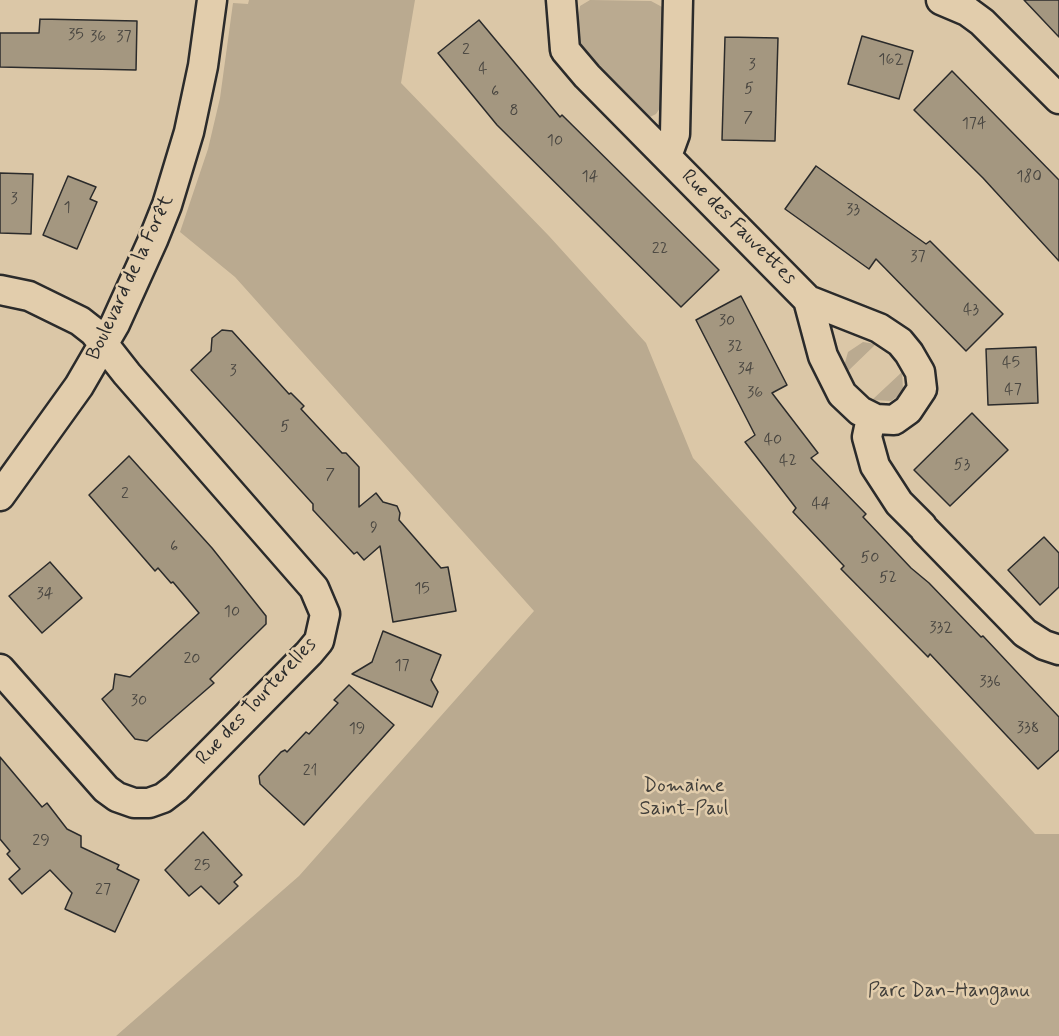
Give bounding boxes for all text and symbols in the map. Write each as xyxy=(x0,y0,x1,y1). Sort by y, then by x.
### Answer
house number: 35 xyxy=(68,26,84,46)
house number: 36 xyxy=(90,28,106,48)
house number: 37 xyxy=(116,28,132,48)
house number: 2 xyxy=(462,41,470,61)
house number: 162 xyxy=(878,51,904,71)
house number: 3 xyxy=(748,56,756,76)
house number: 4 xyxy=(478,60,488,80)
house number: 5 xyxy=(744,80,754,100)
house number: 6 xyxy=(491,83,499,103)
house number: 8 xyxy=(509,102,519,122)
house number: 7 xyxy=(743,109,753,129)
house number: 174 xyxy=(962,115,986,135)
house number: 10 xyxy=(547,132,563,152)
street label: Rue des Fauvettes xyxy=(675,165,801,291)
house number: 14 xyxy=(582,168,598,188)
house number: 180 xyxy=(1016,168,1042,188)
house number: 3 xyxy=(10,190,18,210)
street label: Boulevard de la Forêt xyxy=(82,192,180,364)
house number: 1 xyxy=(63,199,71,219)
house number: 33 xyxy=(846,201,860,221)
house number: 22 xyxy=(652,240,668,260)
house number: 37 xyxy=(910,248,926,268)
house number: 43 xyxy=(963,301,979,321)
house number: 30 xyxy=(719,312,735,332)
house number: 32 xyxy=(727,338,743,358)
house number: 45 xyxy=(1002,354,1020,374)
house number: 34 xyxy=(738,360,754,380)
house number: 3 xyxy=(229,362,237,382)
house number: 47 xyxy=(1004,381,1022,401)
house number: 36 xyxy=(747,384,763,404)
house number: 5 xyxy=(280,418,290,438)
house number: 40 xyxy=(764,431,782,451)
house number: 42 xyxy=(779,452,797,472)
house number: 53 xyxy=(954,456,970,476)
house number: 7 xyxy=(325,466,335,486)
house number: 2 xyxy=(121,485,129,505)
house number: 44 xyxy=(811,495,831,515)
house number: 9 xyxy=(370,519,378,539)
house number: 6 xyxy=(170,538,178,558)
house number: 50 xyxy=(861,549,879,569)
house number: 52 xyxy=(879,569,897,589)
house number: 15 xyxy=(414,580,430,600)
house number: 34 xyxy=(37,585,53,605)
house number: 10 xyxy=(224,603,240,623)
house number: 332 xyxy=(929,619,953,639)
street label: Rue des Tourterelles xyxy=(192,633,322,771)
house number: 20 xyxy=(184,650,200,670)
house number: 17 xyxy=(394,657,410,677)
house number: 336 xyxy=(979,673,1001,693)
house number: 30 xyxy=(131,692,147,712)
house number: 338 xyxy=(1017,719,1039,739)
house number: 19 xyxy=(349,720,365,740)
house number: 21 xyxy=(303,762,317,782)
park label: Domaine Saint-Paul xyxy=(640,775,728,822)
house number: 29 xyxy=(32,832,50,852)
house number: 25 xyxy=(194,857,210,877)
house number: 27 xyxy=(95,881,111,901)
park label: Parc Dan-Hanganu xyxy=(868,980,1030,1004)

